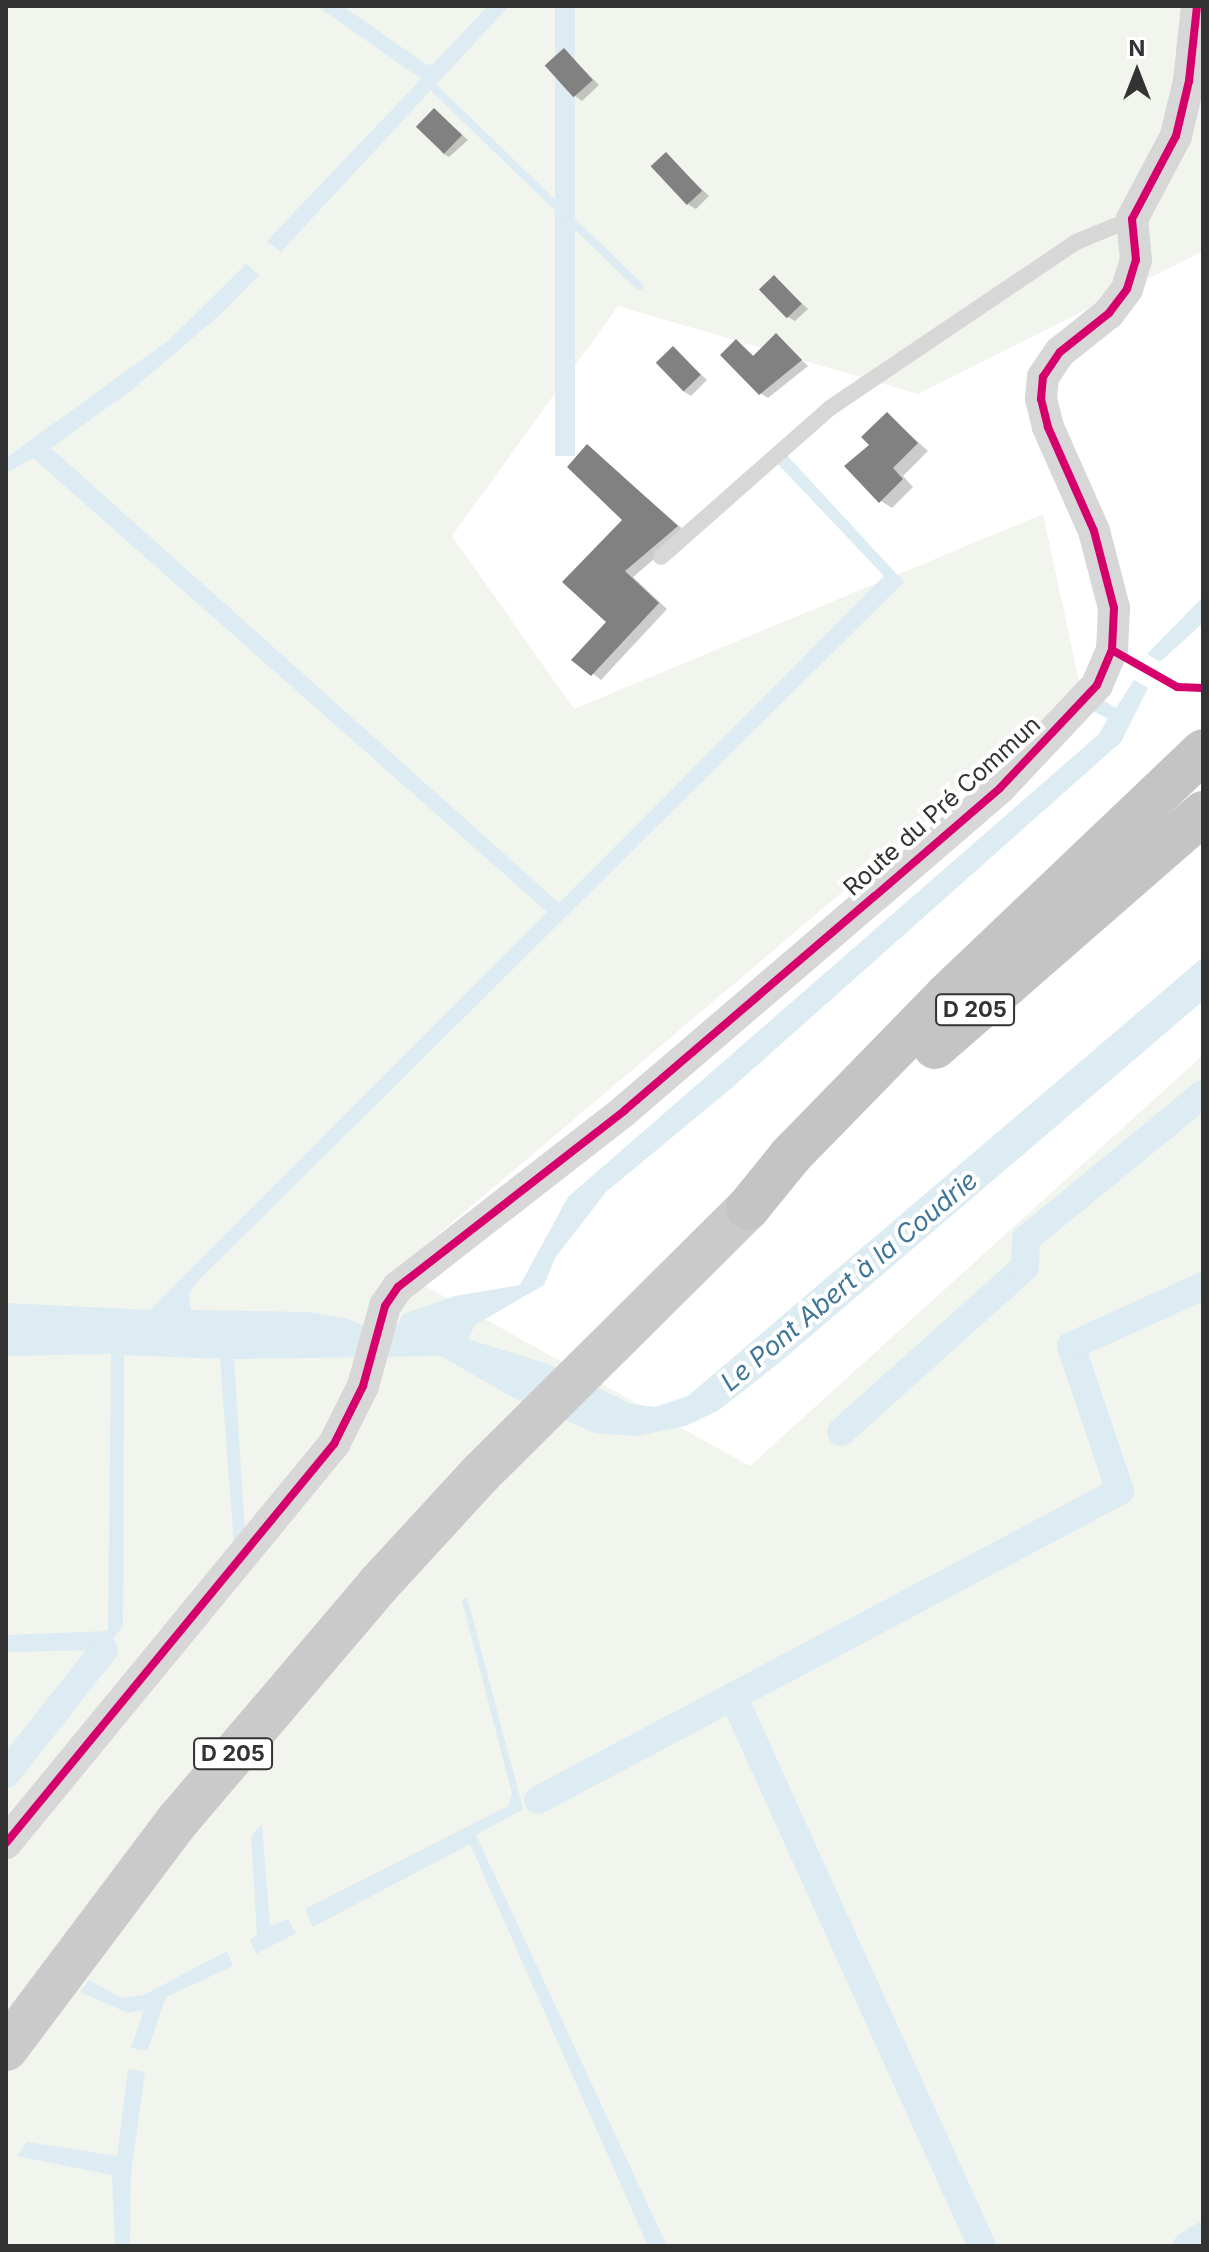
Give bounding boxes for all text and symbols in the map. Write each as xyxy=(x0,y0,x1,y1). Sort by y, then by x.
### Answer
north arrow xyxy=(1097,32,1177,112)
text: N xyxy=(1129,35,1145,61)
street label: Route du Pré Commun xyxy=(838,710,1046,902)
road number: D 205 xyxy=(935,992,1015,1028)
water label: Le Pont Abert à la Coudrie xyxy=(714,1164,984,1398)
road number: D 205 xyxy=(193,1736,273,1772)

